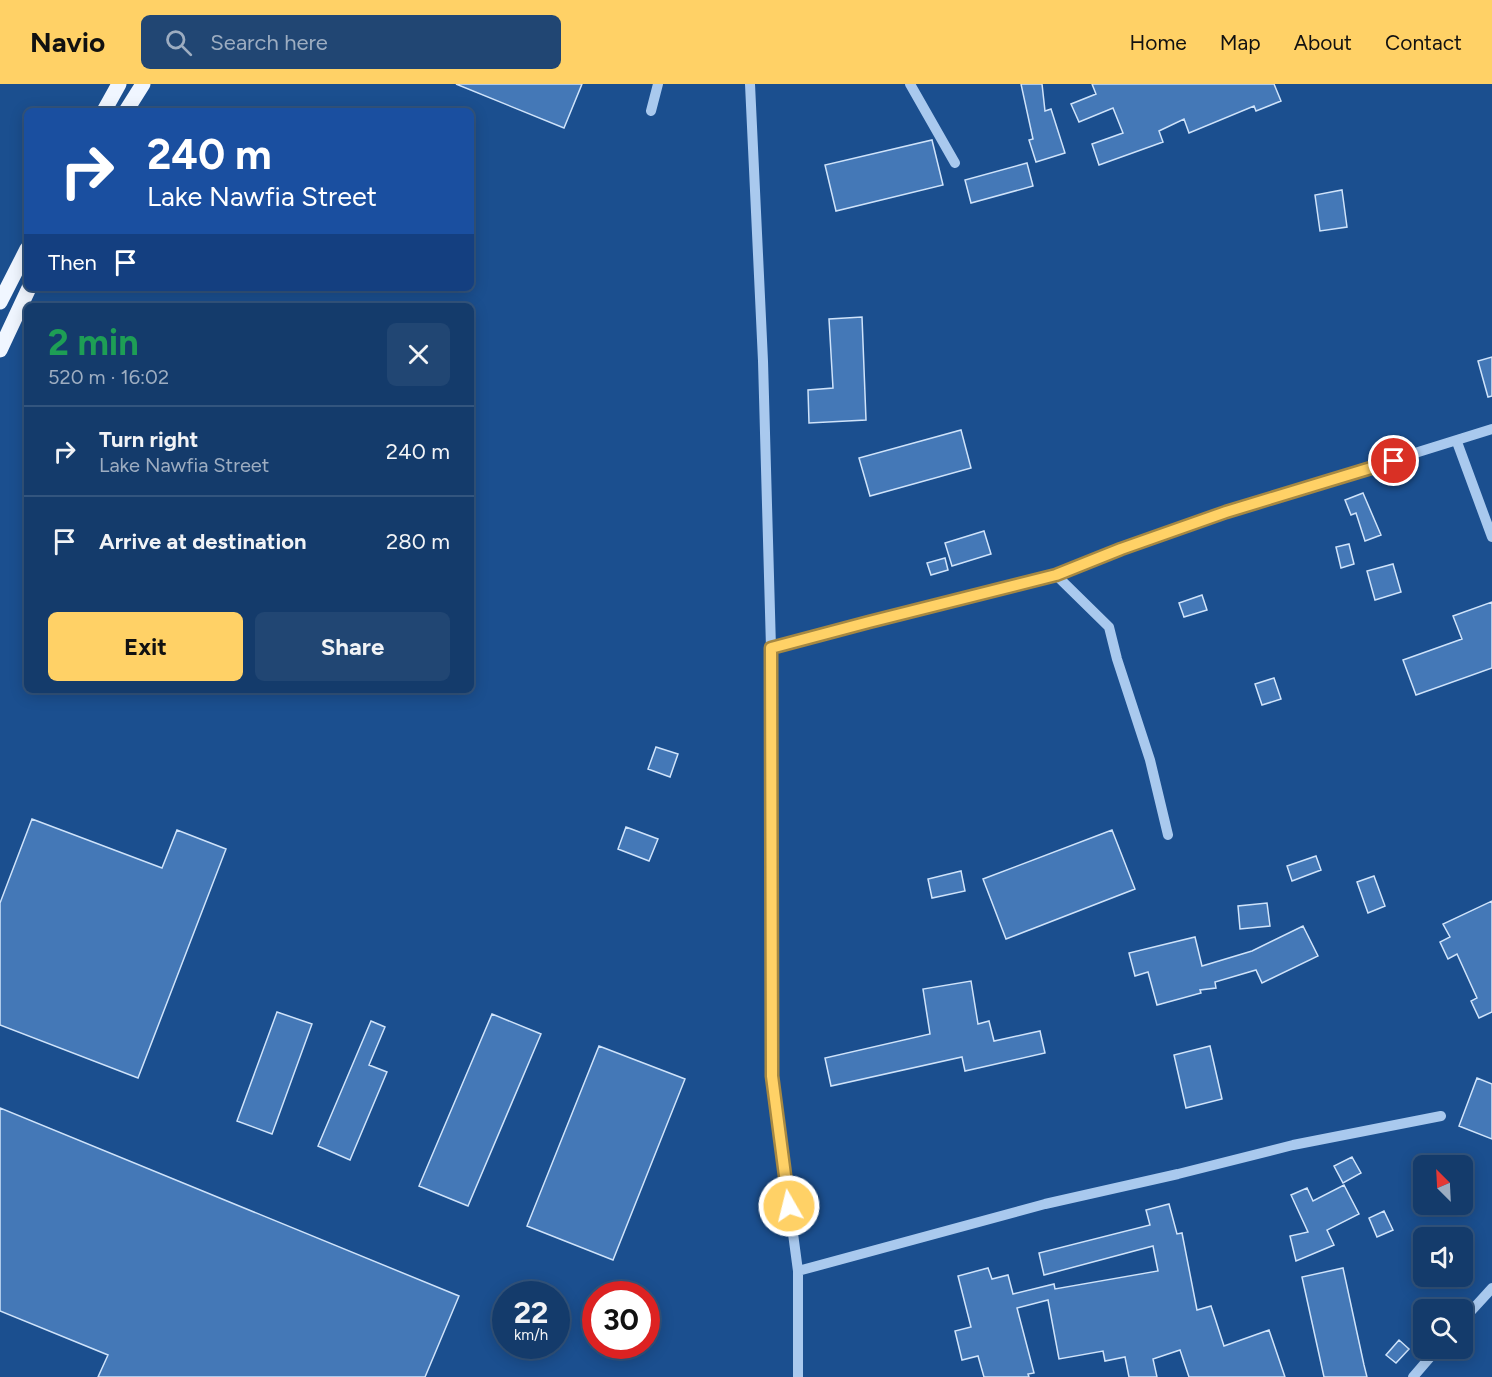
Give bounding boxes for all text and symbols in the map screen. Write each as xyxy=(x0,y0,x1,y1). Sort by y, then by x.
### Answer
search box xyxy=(141,15,561,69)
text: Navio xyxy=(30,25,105,59)
icon: search xyxy=(162,26,195,59)
text: Search here xyxy=(210,29,328,56)
text: Home xyxy=(1130,30,1187,55)
text: Map xyxy=(1220,30,1261,55)
text: About xyxy=(1294,30,1352,55)
text: Contact xyxy=(1385,30,1462,55)
text: 240 m xyxy=(147,129,272,180)
icon: right xyxy=(48,132,126,210)
text: Lake Nawfia Street xyxy=(147,180,377,213)
icon: arrive xyxy=(109,246,142,279)
text: Then xyxy=(48,249,97,276)
text: 2 min xyxy=(48,321,139,364)
button: close xyxy=(387,323,450,386)
text: 520 m · 16:02 xyxy=(48,365,169,389)
text: Turn right xyxy=(99,426,198,453)
icon: right xyxy=(48,435,81,468)
pin xyxy=(1368,435,1419,486)
text: 240 m xyxy=(386,438,450,465)
icon: arrive xyxy=(1377,444,1410,477)
text: Lake Nawfia Street xyxy=(99,453,269,477)
icon: arrive xyxy=(48,525,81,558)
text: Arrive at destination xyxy=(99,528,307,555)
text: 280 m xyxy=(386,528,450,555)
button: Exit xyxy=(48,612,243,681)
button: Share xyxy=(255,612,450,681)
north arrow xyxy=(1413,1155,1473,1215)
map controls xyxy=(1413,1155,1473,1359)
position arrow xyxy=(757,1174,821,1238)
button: sound xyxy=(1413,1227,1473,1287)
speed limit sign: 30 xyxy=(582,1281,660,1359)
text: 22 xyxy=(514,1294,548,1331)
button: search xyxy=(1413,1299,1473,1359)
text: km/h xyxy=(514,1326,548,1344)

